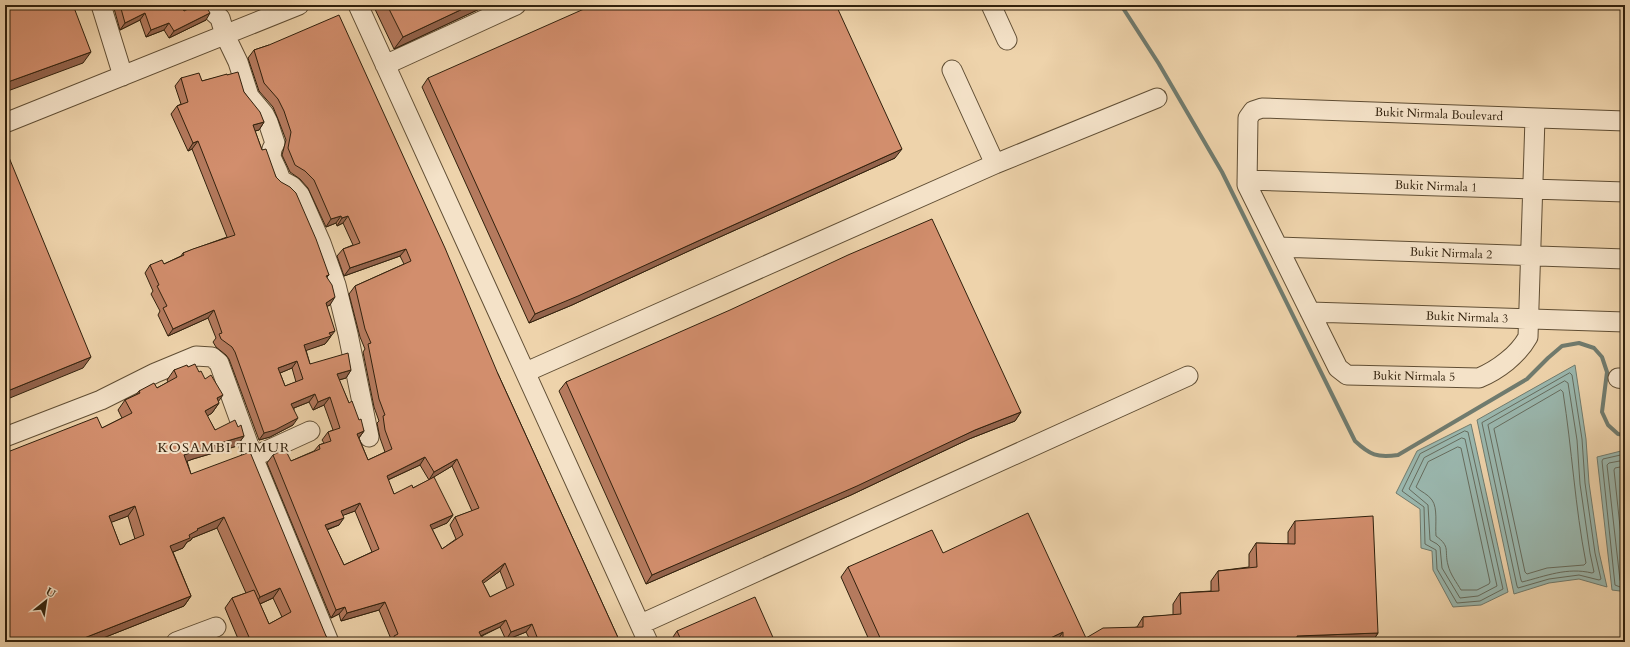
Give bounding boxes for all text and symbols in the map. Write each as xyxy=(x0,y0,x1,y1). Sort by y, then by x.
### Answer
street label: Bukit Nirmala Boulevard xyxy=(1375,104,1504,124)
street label: Bukit Nirmala 1 xyxy=(1395,177,1477,195)
street label: Bukit Nirmala 2 xyxy=(1410,244,1492,262)
street label: Bukit Nirmala 3 xyxy=(1426,308,1508,326)
street label: Bukit Nirmala 5 xyxy=(1373,367,1455,385)
district label: KOSAMBI TIMUR xyxy=(157,438,291,457)
north arrow xyxy=(26,581,66,621)
text: U xyxy=(43,584,58,602)

